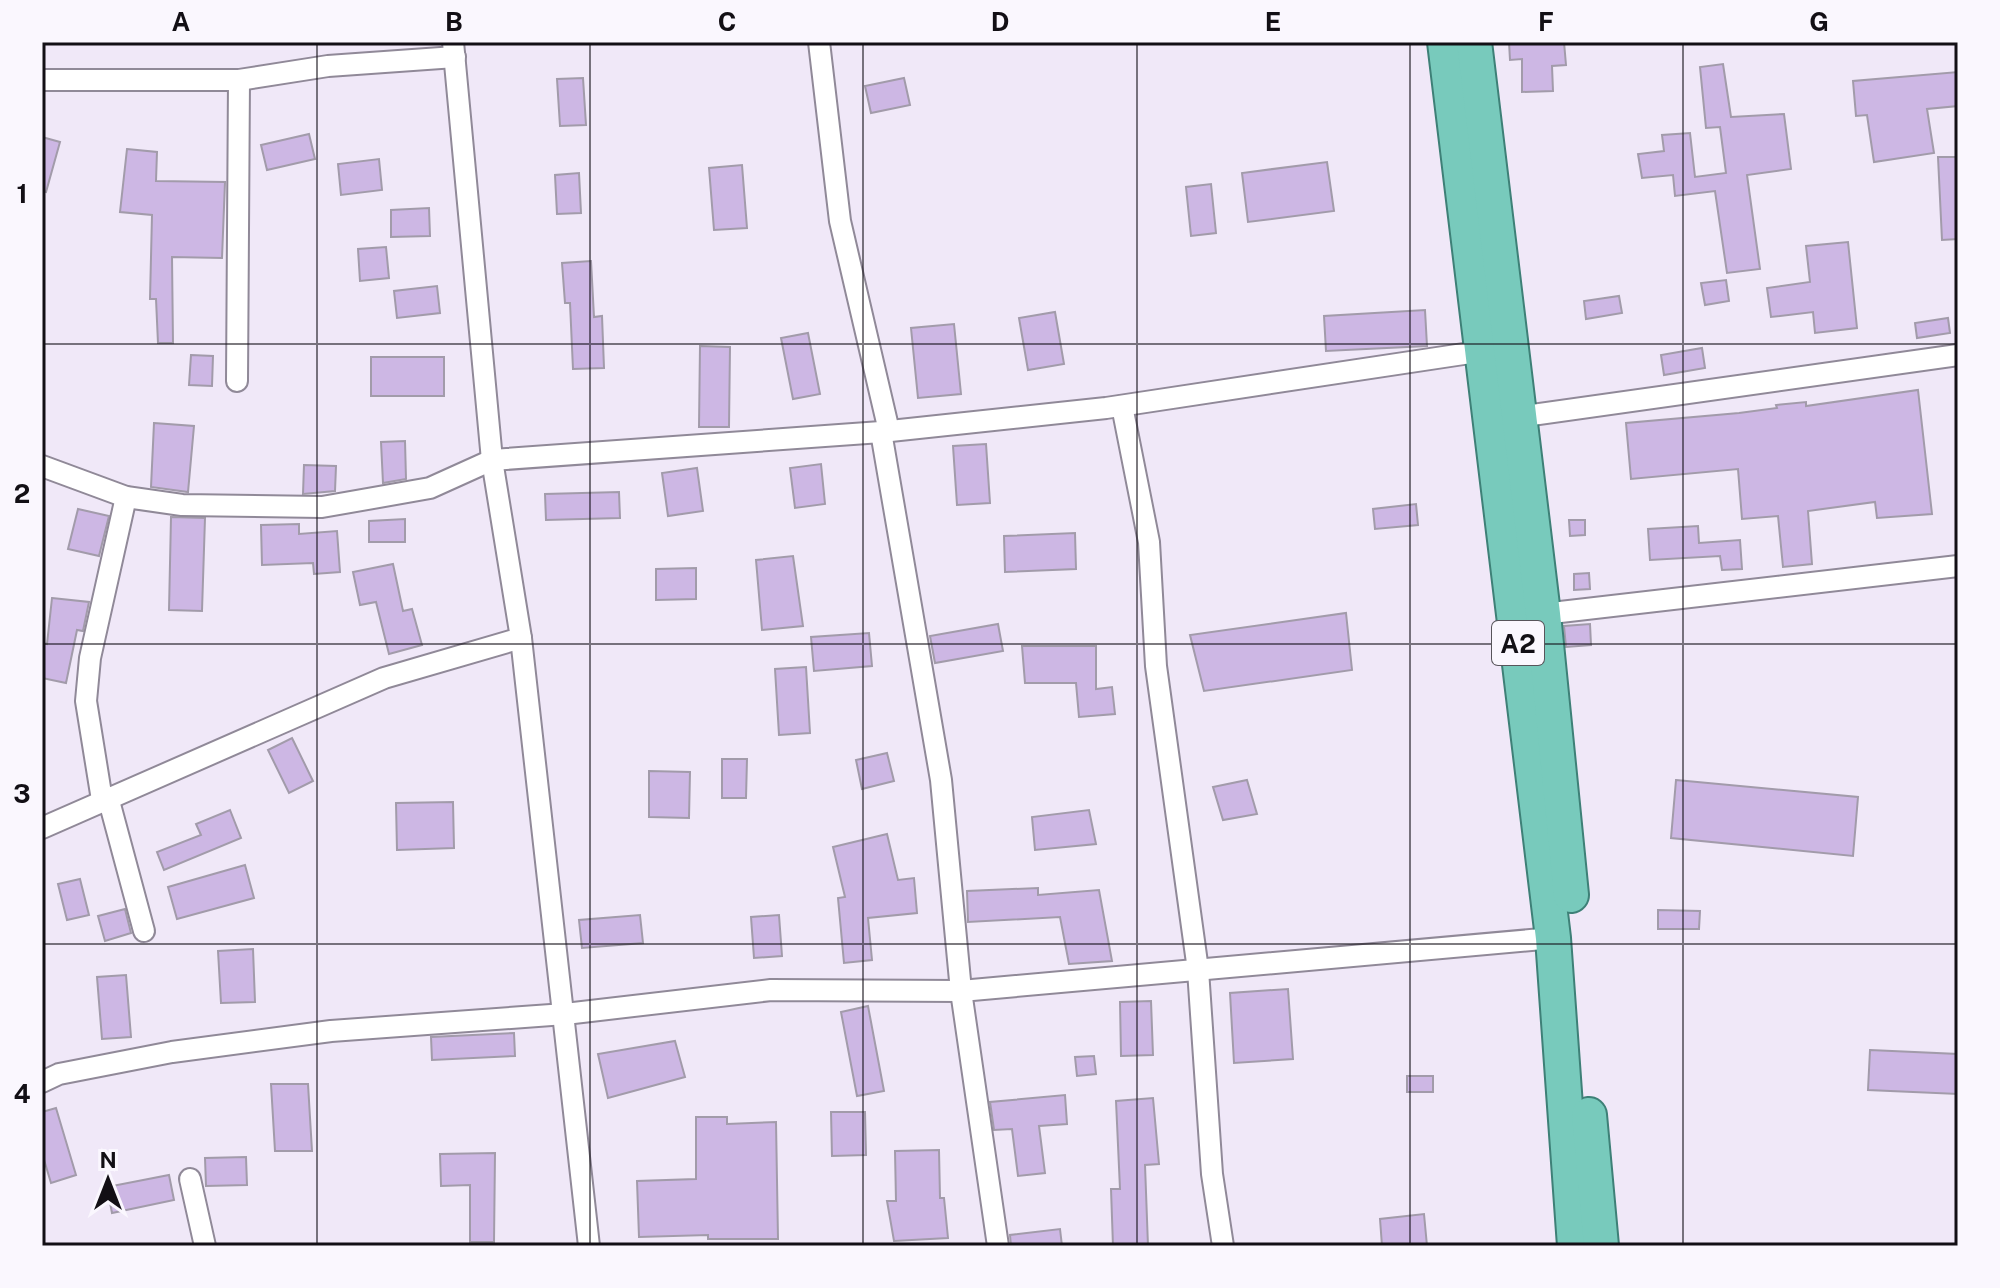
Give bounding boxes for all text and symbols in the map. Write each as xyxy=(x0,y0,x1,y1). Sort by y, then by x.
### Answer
text: A xyxy=(172,6,191,37)
text: B xyxy=(445,6,463,37)
text: C xyxy=(718,6,736,37)
text: D xyxy=(991,6,1009,37)
text: E xyxy=(1265,6,1281,37)
text: F xyxy=(1538,6,1554,37)
text: G xyxy=(1809,6,1829,37)
text: 1 xyxy=(16,178,28,209)
text: 2 xyxy=(14,478,30,509)
road number: A2 xyxy=(1492,621,1544,665)
text: 3 xyxy=(13,778,31,809)
text: 4 xyxy=(13,1078,31,1109)
north arrow xyxy=(68,1140,148,1220)
text: N xyxy=(99,1147,117,1173)

